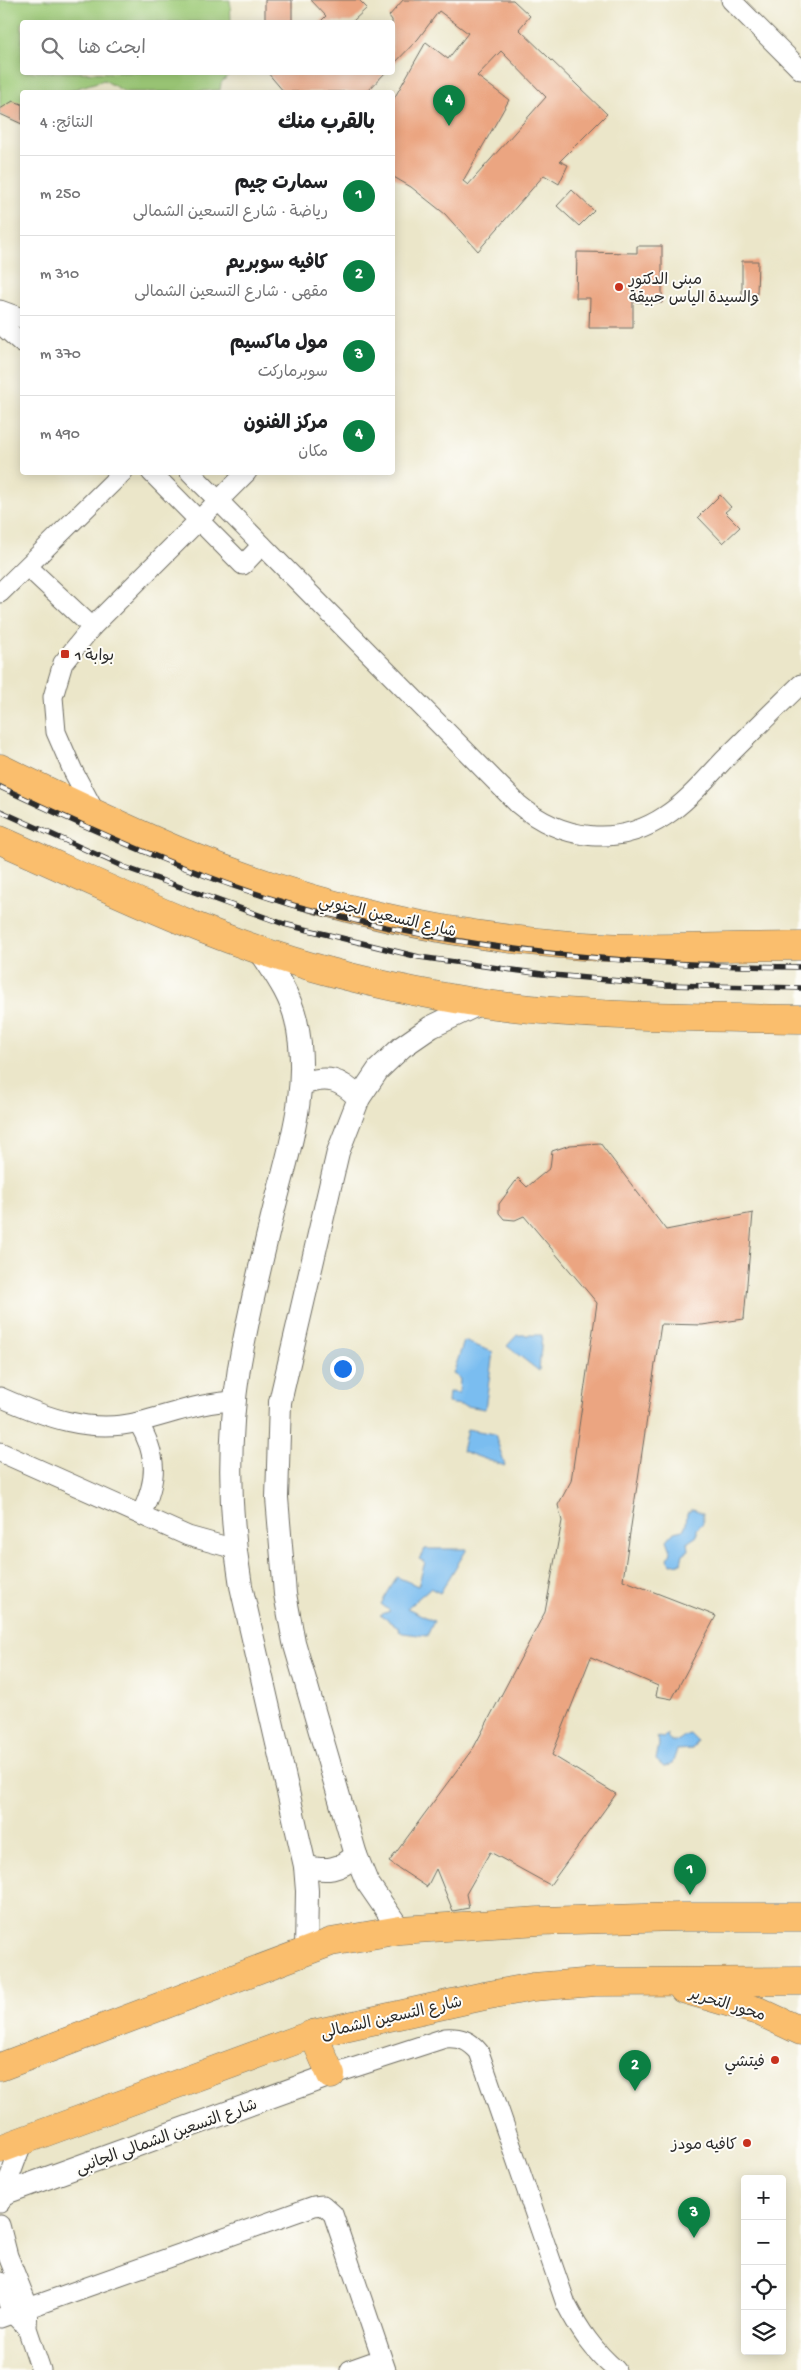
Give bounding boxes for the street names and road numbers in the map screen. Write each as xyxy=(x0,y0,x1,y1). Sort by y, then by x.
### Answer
street label: شارع التسعين الجنوبي xyxy=(316,893,458,945)
street label: محور التحرير xyxy=(685,1985,767,2027)
street label: شارع التسعين الشمالى xyxy=(319,1994,464,2045)
street label: شارع التسعين الشمالى الجانبى xyxy=(74,2097,261,2180)

